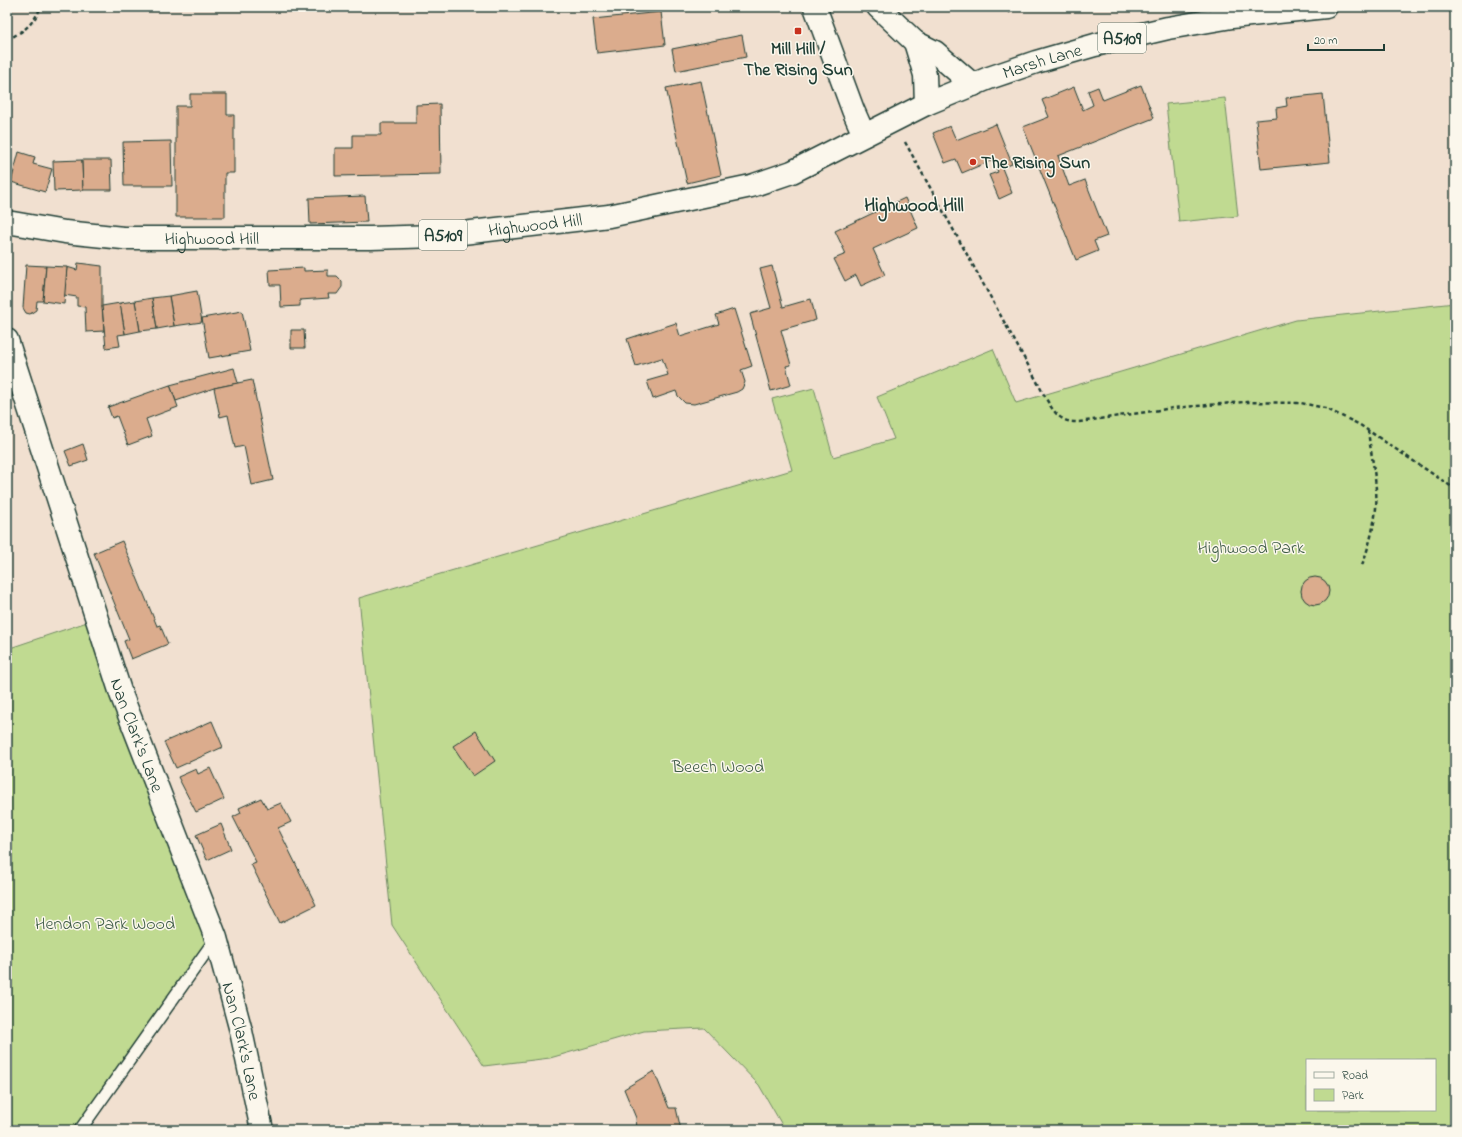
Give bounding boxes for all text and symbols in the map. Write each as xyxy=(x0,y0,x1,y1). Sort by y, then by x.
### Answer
road number: A5109 xyxy=(1098,23,1146,53)
marker: Mill Hill / The Rising Sun xyxy=(793,26,803,36)
scale bar xyxy=(1308,26,1384,52)
text: 20 m xyxy=(1314,32,1337,50)
place label: Mill Hill / The Rising Sun xyxy=(743,37,853,85)
street label: Marsh Lane xyxy=(999,38,1086,87)
place label: The Rising Sun xyxy=(981,151,1090,178)
marker: The Rising Sun xyxy=(968,157,978,167)
district label: Highwood Hill xyxy=(864,193,964,222)
street label: Highwood Hill xyxy=(487,208,584,245)
road number: A5109 xyxy=(419,220,467,250)
street label: Highwood Hill xyxy=(165,227,259,254)
park label: Highwood Park xyxy=(1197,536,1305,563)
street label: Nan Clark's Lane xyxy=(102,675,169,797)
park label: Beech Wood xyxy=(671,755,764,781)
park label: Hendon Park Wood xyxy=(35,912,175,938)
street label: Nan Clark's Lane xyxy=(213,980,266,1104)
legend xyxy=(1306,1059,1436,1111)
text: Road xyxy=(1342,1067,1368,1085)
text: Park xyxy=(1342,1087,1364,1105)

